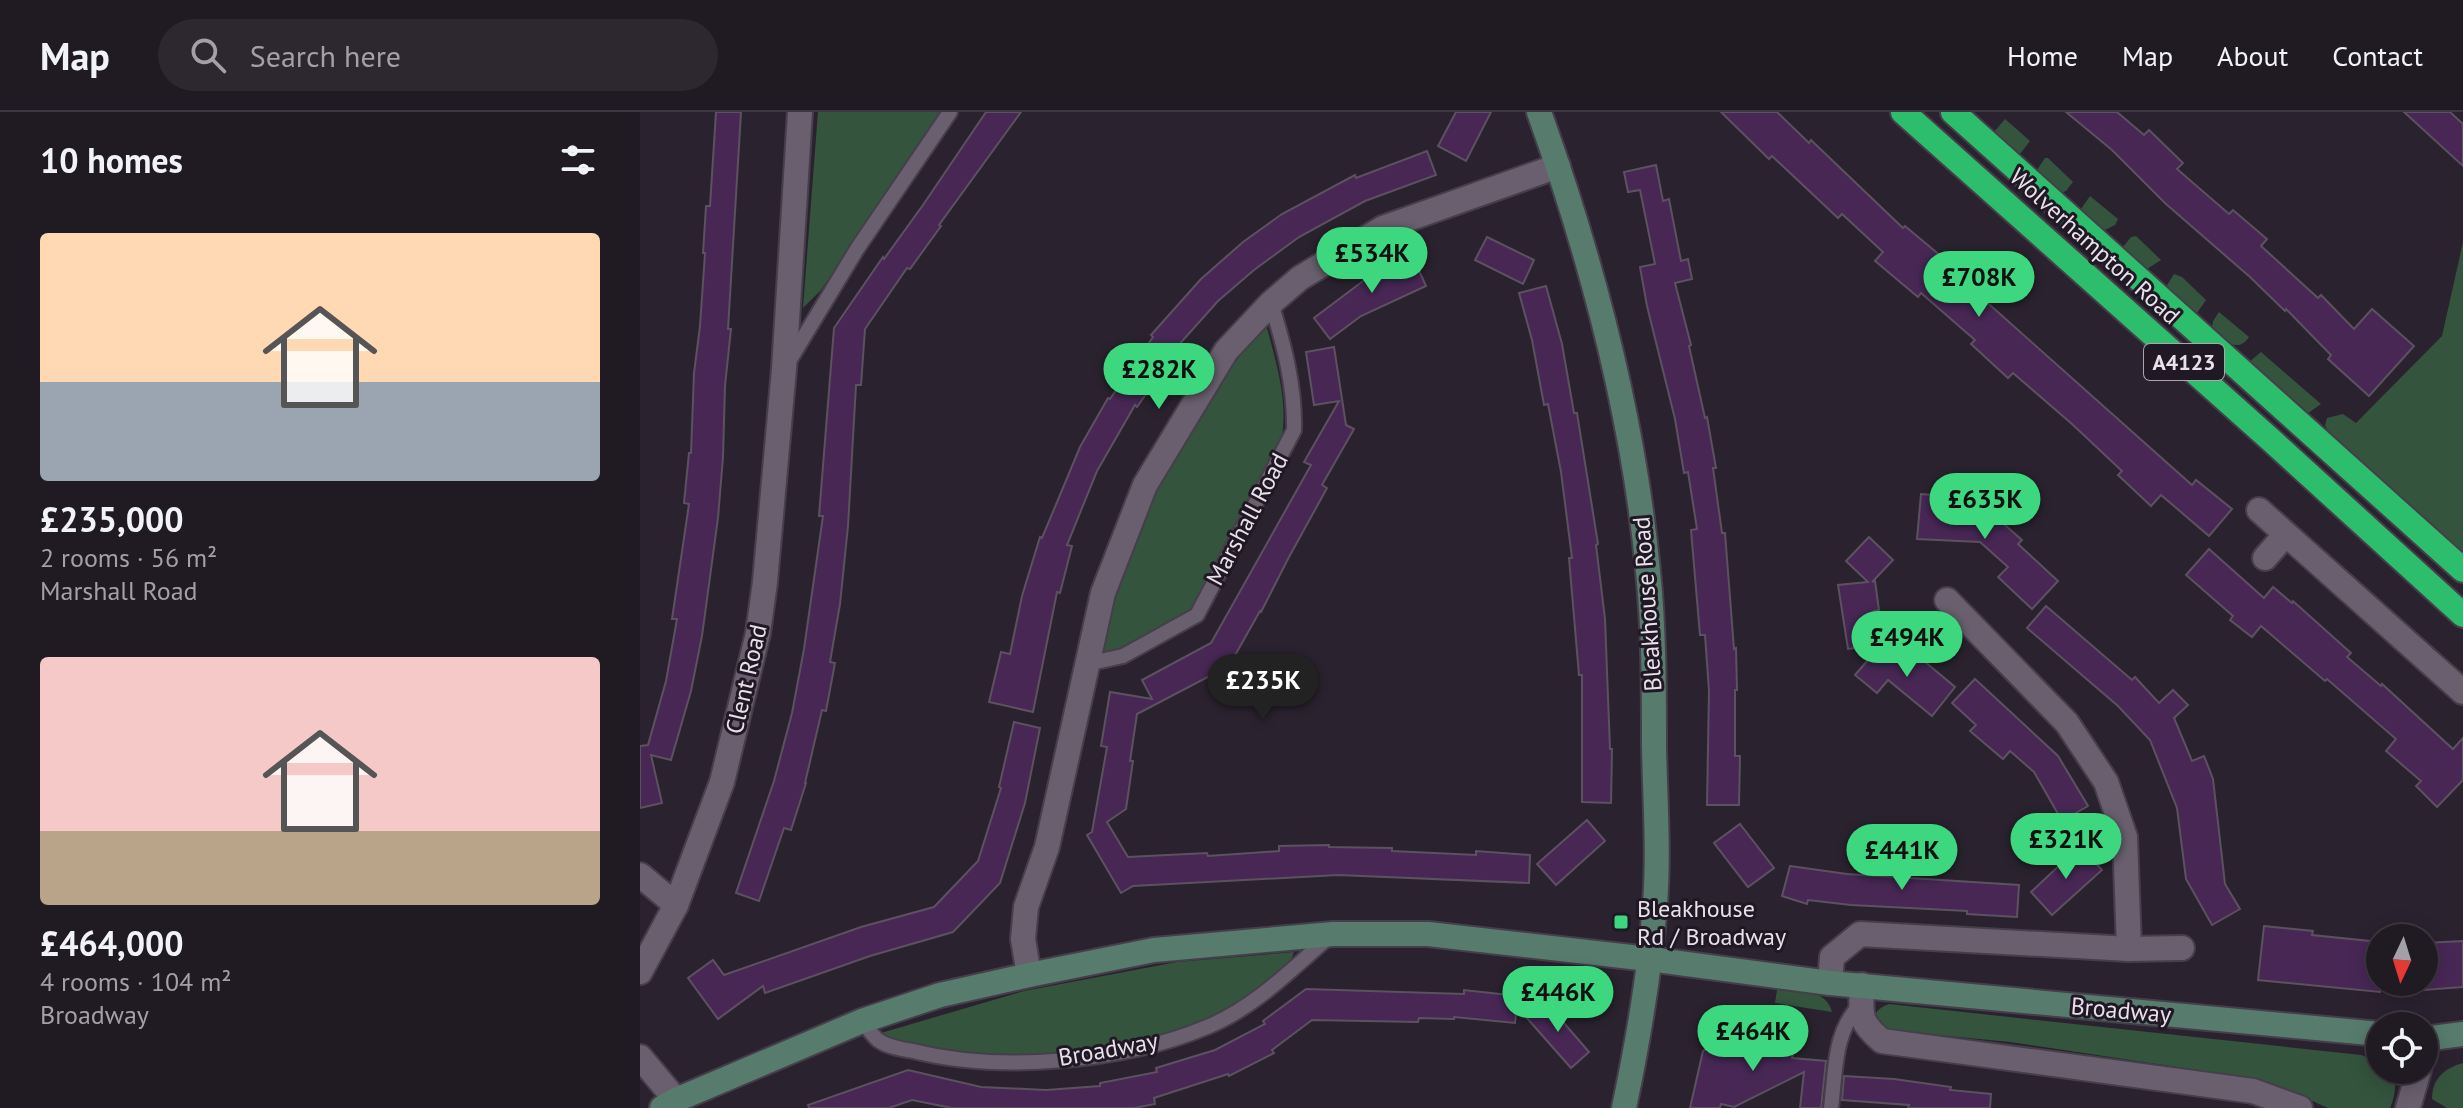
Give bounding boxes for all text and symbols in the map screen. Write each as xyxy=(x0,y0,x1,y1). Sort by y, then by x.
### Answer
search box xyxy=(158,19,718,91)
text: Map xyxy=(40,31,110,80)
icon: search xyxy=(186,33,230,77)
text: Search here xyxy=(250,36,401,75)
text: Home xyxy=(2007,37,2078,74)
text: Map xyxy=(2122,37,2173,74)
text: About xyxy=(2217,37,2288,74)
text: Contact xyxy=(2332,37,2423,74)
text: 10 homes xyxy=(40,138,183,182)
icon: filters xyxy=(556,138,600,182)
street label: Wolverhampton Road xyxy=(2003,161,2187,331)
pin: £534K xyxy=(1316,227,1428,295)
text: £534K xyxy=(1334,236,1410,269)
pin: £708K xyxy=(1923,251,2035,319)
text: £708K xyxy=(1941,260,2017,293)
icon: home xyxy=(248,285,392,429)
pin: £282K xyxy=(1103,343,1215,411)
road number: A4123 xyxy=(2144,344,2224,380)
text: £282K xyxy=(1121,352,1197,385)
street label: Marshall Road xyxy=(1199,448,1295,590)
pin: £635K xyxy=(1929,473,2041,541)
text: £635K xyxy=(1947,482,2023,515)
text: £235,000 xyxy=(40,497,184,541)
street label: Bleakhouse Road xyxy=(1625,516,1669,692)
text: 2 rooms · 56 m² xyxy=(40,541,217,574)
text: Marshall Road xyxy=(40,574,198,607)
pin: £494K xyxy=(1851,611,1963,679)
text: £494K xyxy=(1869,620,1945,653)
street label: Clent Road xyxy=(718,621,774,737)
pin: £235K xyxy=(1207,654,1319,722)
text: £235K xyxy=(1225,663,1301,696)
icon: home xyxy=(248,709,392,853)
pin: £321K xyxy=(2010,813,2122,881)
text: £321K xyxy=(2028,822,2104,855)
pin: £441K xyxy=(1846,824,1958,892)
text: £441K xyxy=(1864,833,1940,866)
place label: Bleakhouse Rd / Broadway xyxy=(1637,893,1786,952)
marker: Bleakhouse Rd / Broadway xyxy=(1612,913,1630,931)
text: £464,000 xyxy=(40,921,184,965)
north arrow xyxy=(2366,924,2438,996)
map controls xyxy=(2366,924,2438,1084)
text: 4 rooms · 104 m² xyxy=(40,965,232,998)
pin: £446K xyxy=(1502,966,1614,1034)
text: £446K xyxy=(1520,975,1596,1008)
street label: Broadway xyxy=(2070,990,2172,1030)
text: Broadway xyxy=(40,998,149,1031)
pin: £464K xyxy=(1697,1005,1809,1073)
button: locate xyxy=(2366,1012,2438,1084)
text: £464K xyxy=(1715,1014,1791,1047)
street label: Broadway xyxy=(1056,1025,1160,1073)

